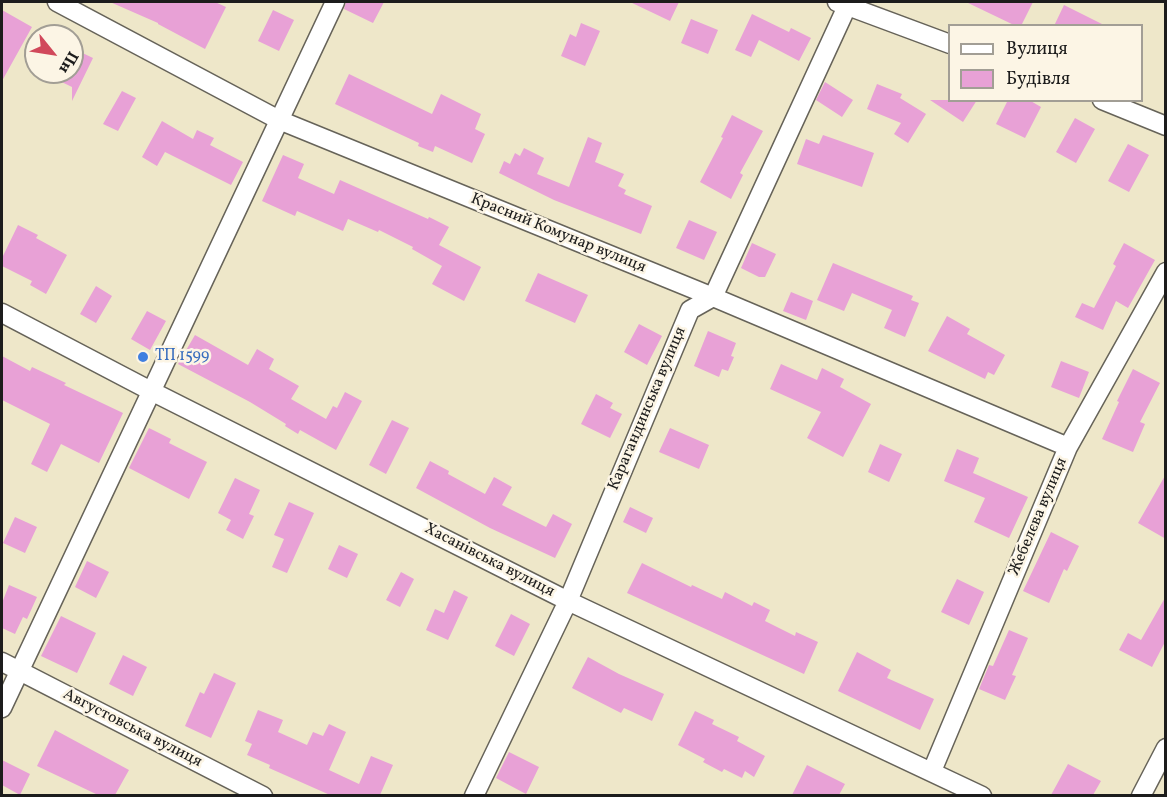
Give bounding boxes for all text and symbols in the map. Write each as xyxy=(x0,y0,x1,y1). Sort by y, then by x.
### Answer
north arrow xyxy=(24,24,84,84)
legend xyxy=(948,24,1143,102)
text: Вулиця xyxy=(1006,37,1068,62)
text: Пн xyxy=(53,47,83,77)
text: Будівля xyxy=(1006,67,1070,92)
street label: Красний Комунар вулиця xyxy=(468,190,648,278)
street label: Карагандинська вулиця xyxy=(605,324,691,494)
place label: ТП 1599 xyxy=(155,347,209,367)
marker: ТП 1599 xyxy=(136,350,150,364)
street label: Жебелєва вулиця xyxy=(1006,455,1072,579)
street label: Хасанівська вулиця xyxy=(421,520,557,602)
street label: Августовська вулиця xyxy=(59,686,205,772)

